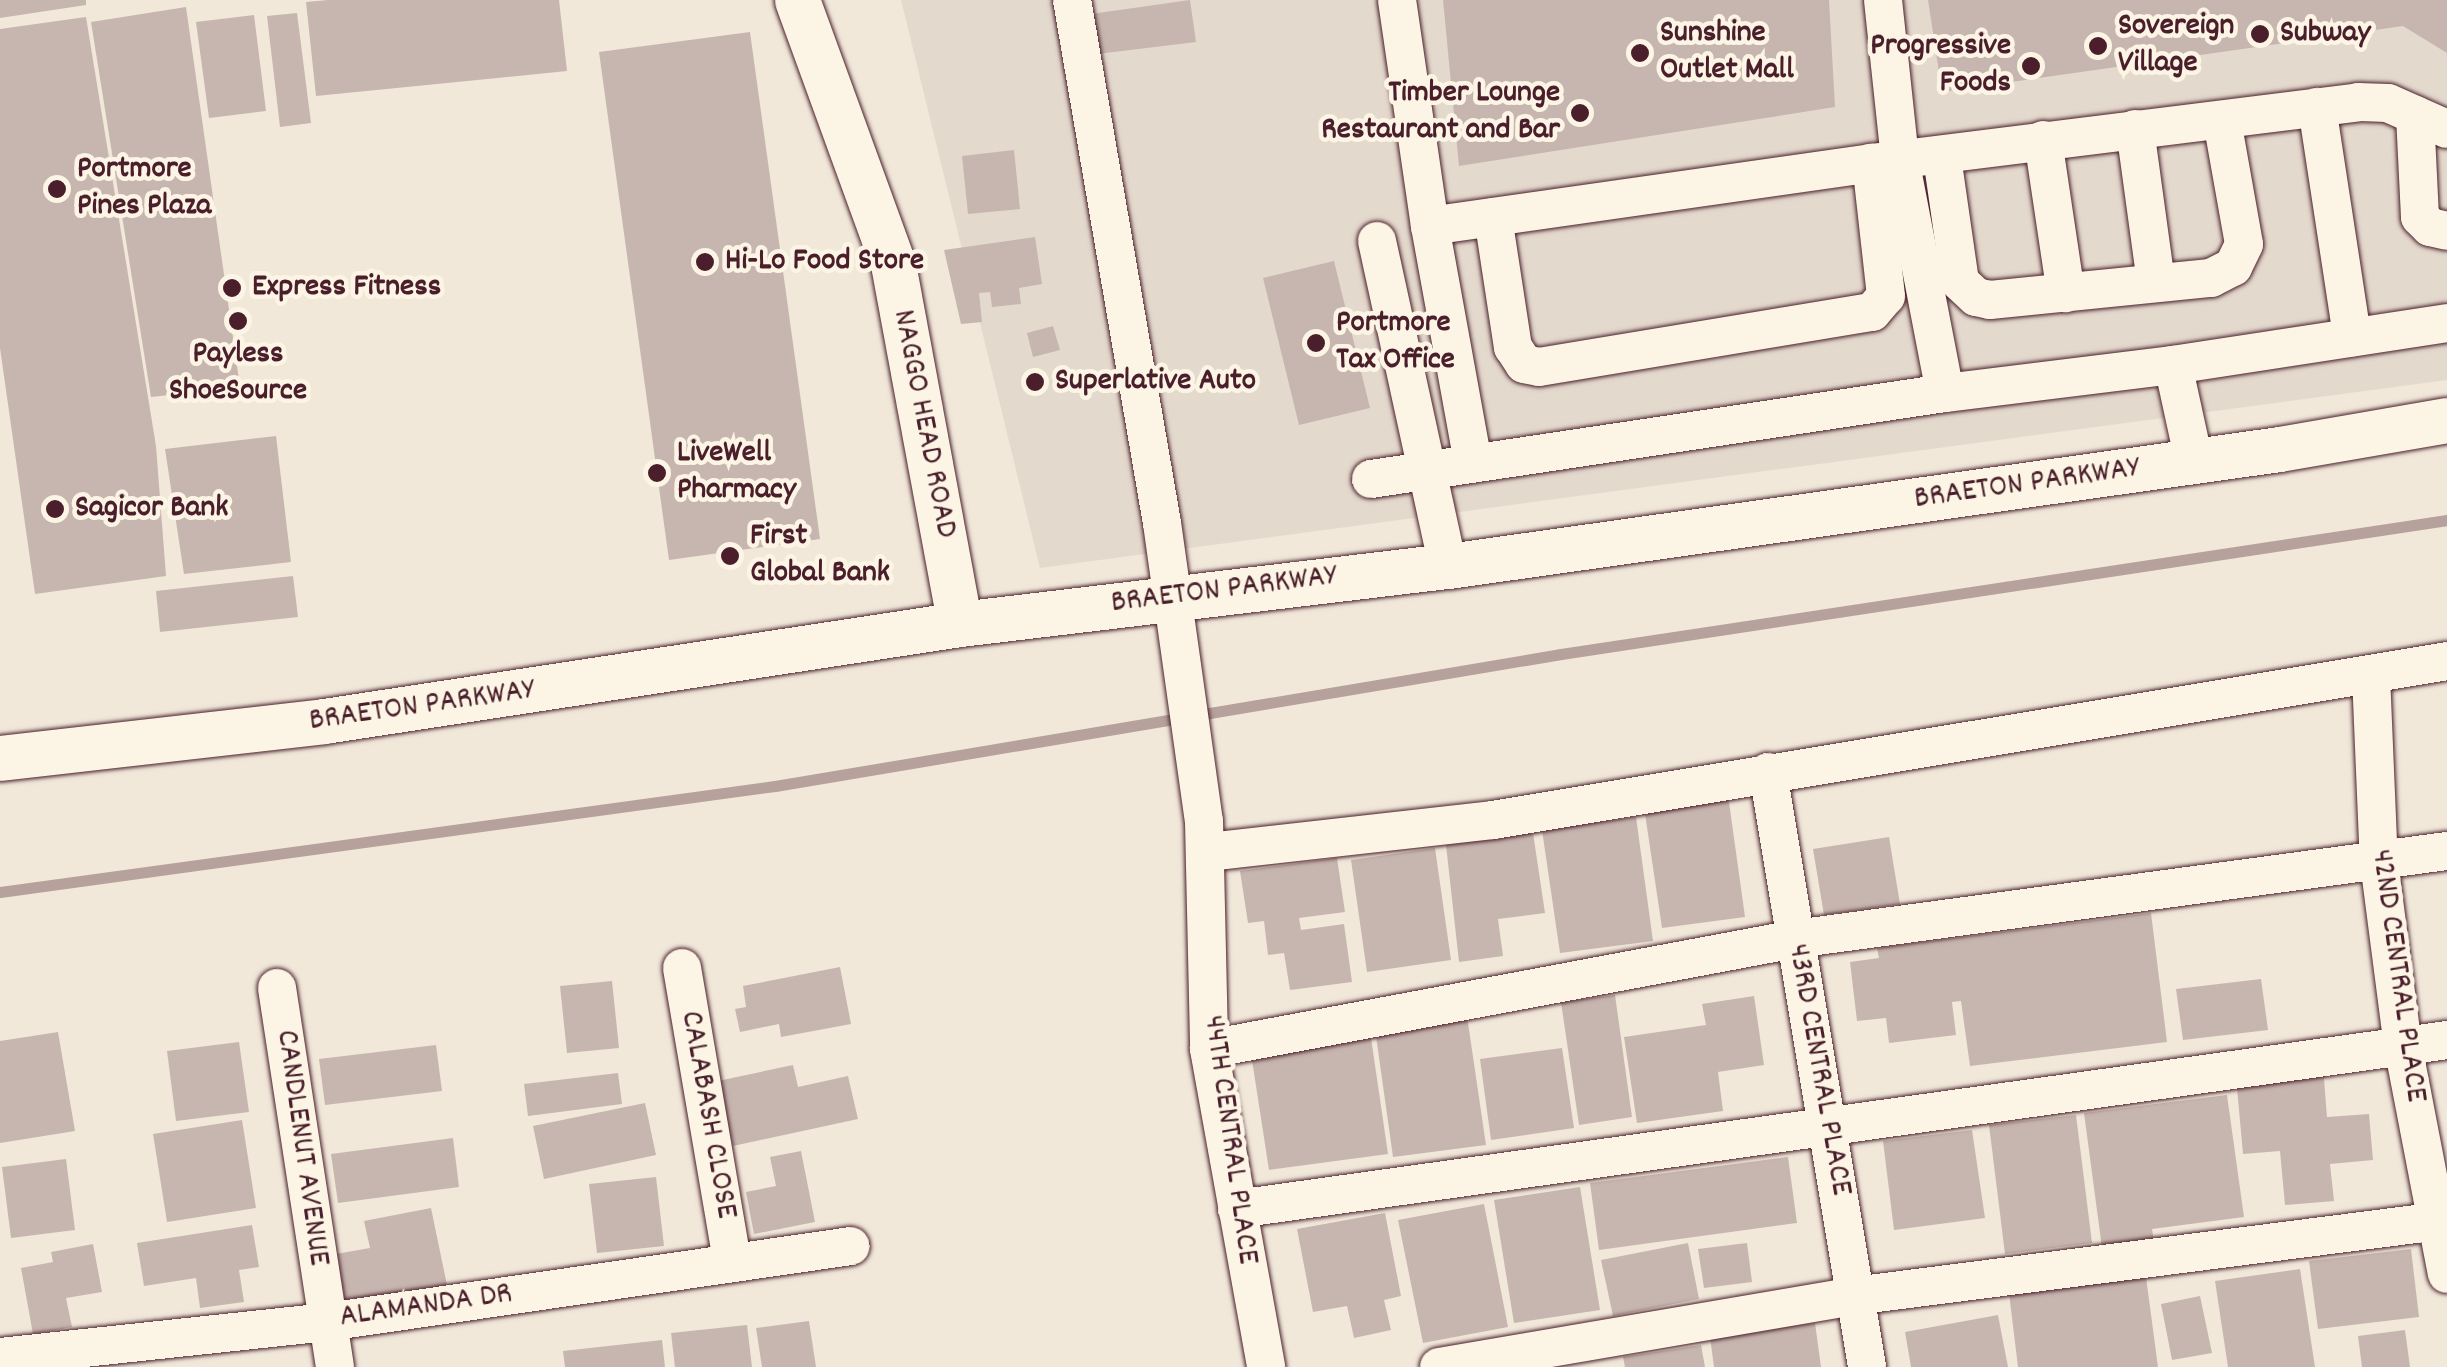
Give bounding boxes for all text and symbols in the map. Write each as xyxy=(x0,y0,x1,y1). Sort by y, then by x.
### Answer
place label: Sovereign Village xyxy=(2118,9,2234,84)
place label: Subway xyxy=(2280,15,2370,53)
place label: Sunshine Outlet Mall xyxy=(1660,16,1794,91)
marker: Subway xyxy=(2249,23,2271,45)
place label: Progressive Foods xyxy=(1870,29,2011,104)
marker: Sovereign Village xyxy=(2087,35,2109,57)
marker: Sunshine Outlet Mall xyxy=(1629,42,1651,64)
marker: Progressive Foods xyxy=(2020,55,2042,77)
place label: Timber Lounge Restaurant and Bar xyxy=(1321,76,1560,151)
marker: Timber Lounge Restaurant and Bar xyxy=(1569,102,1591,124)
place label: Portmore Pines Plaza xyxy=(77,152,211,227)
marker: Portmore Pines Plaza xyxy=(46,178,68,200)
place label: Hi-Lo Food Store xyxy=(725,243,924,281)
marker: Hi-Lo Food Store xyxy=(694,251,716,273)
place label: Express Fitness xyxy=(252,269,441,307)
marker: Express Fitness xyxy=(221,277,243,299)
place label: Portmore Tax Office xyxy=(1336,306,1455,381)
street label: NAGGO HEAD ROAD xyxy=(882,307,964,541)
marker: Payless ShoeSource xyxy=(227,310,249,332)
marker: Portmore Tax Office xyxy=(1305,332,1327,354)
place label: Payless ShoeSource xyxy=(169,337,307,412)
place label: Superlative Auto xyxy=(1055,363,1256,401)
marker: Superlative Auto xyxy=(1024,371,1046,393)
place label: LiveWell Pharmacy xyxy=(677,436,796,511)
street label: BRAETON PARKWAY xyxy=(1912,450,2142,520)
marker: LiveWell Pharmacy xyxy=(646,462,668,484)
place label: Sagicor Bank xyxy=(75,490,228,528)
marker: Sagicor Bank xyxy=(44,498,66,520)
place label: First Global Bank xyxy=(750,519,890,594)
marker: First Global Bank xyxy=(719,545,741,567)
street label: BRAETON PARKWAY xyxy=(1109,558,1339,624)
street label: BRAETON PARKWAY xyxy=(307,672,537,742)
street label: 42ND CENTRAL PLACE xyxy=(2360,847,2434,1105)
street label: 43RD CENTRAL PLACE xyxy=(1777,941,1859,1199)
street label: CALABASH CLOSE xyxy=(670,1008,744,1222)
street label: 44TH CENTRAL PLACE xyxy=(1193,1013,1265,1267)
street label: CANDLENUT AVENUE xyxy=(265,1028,337,1268)
street label: ALAMANDA DR xyxy=(337,1276,515,1338)

